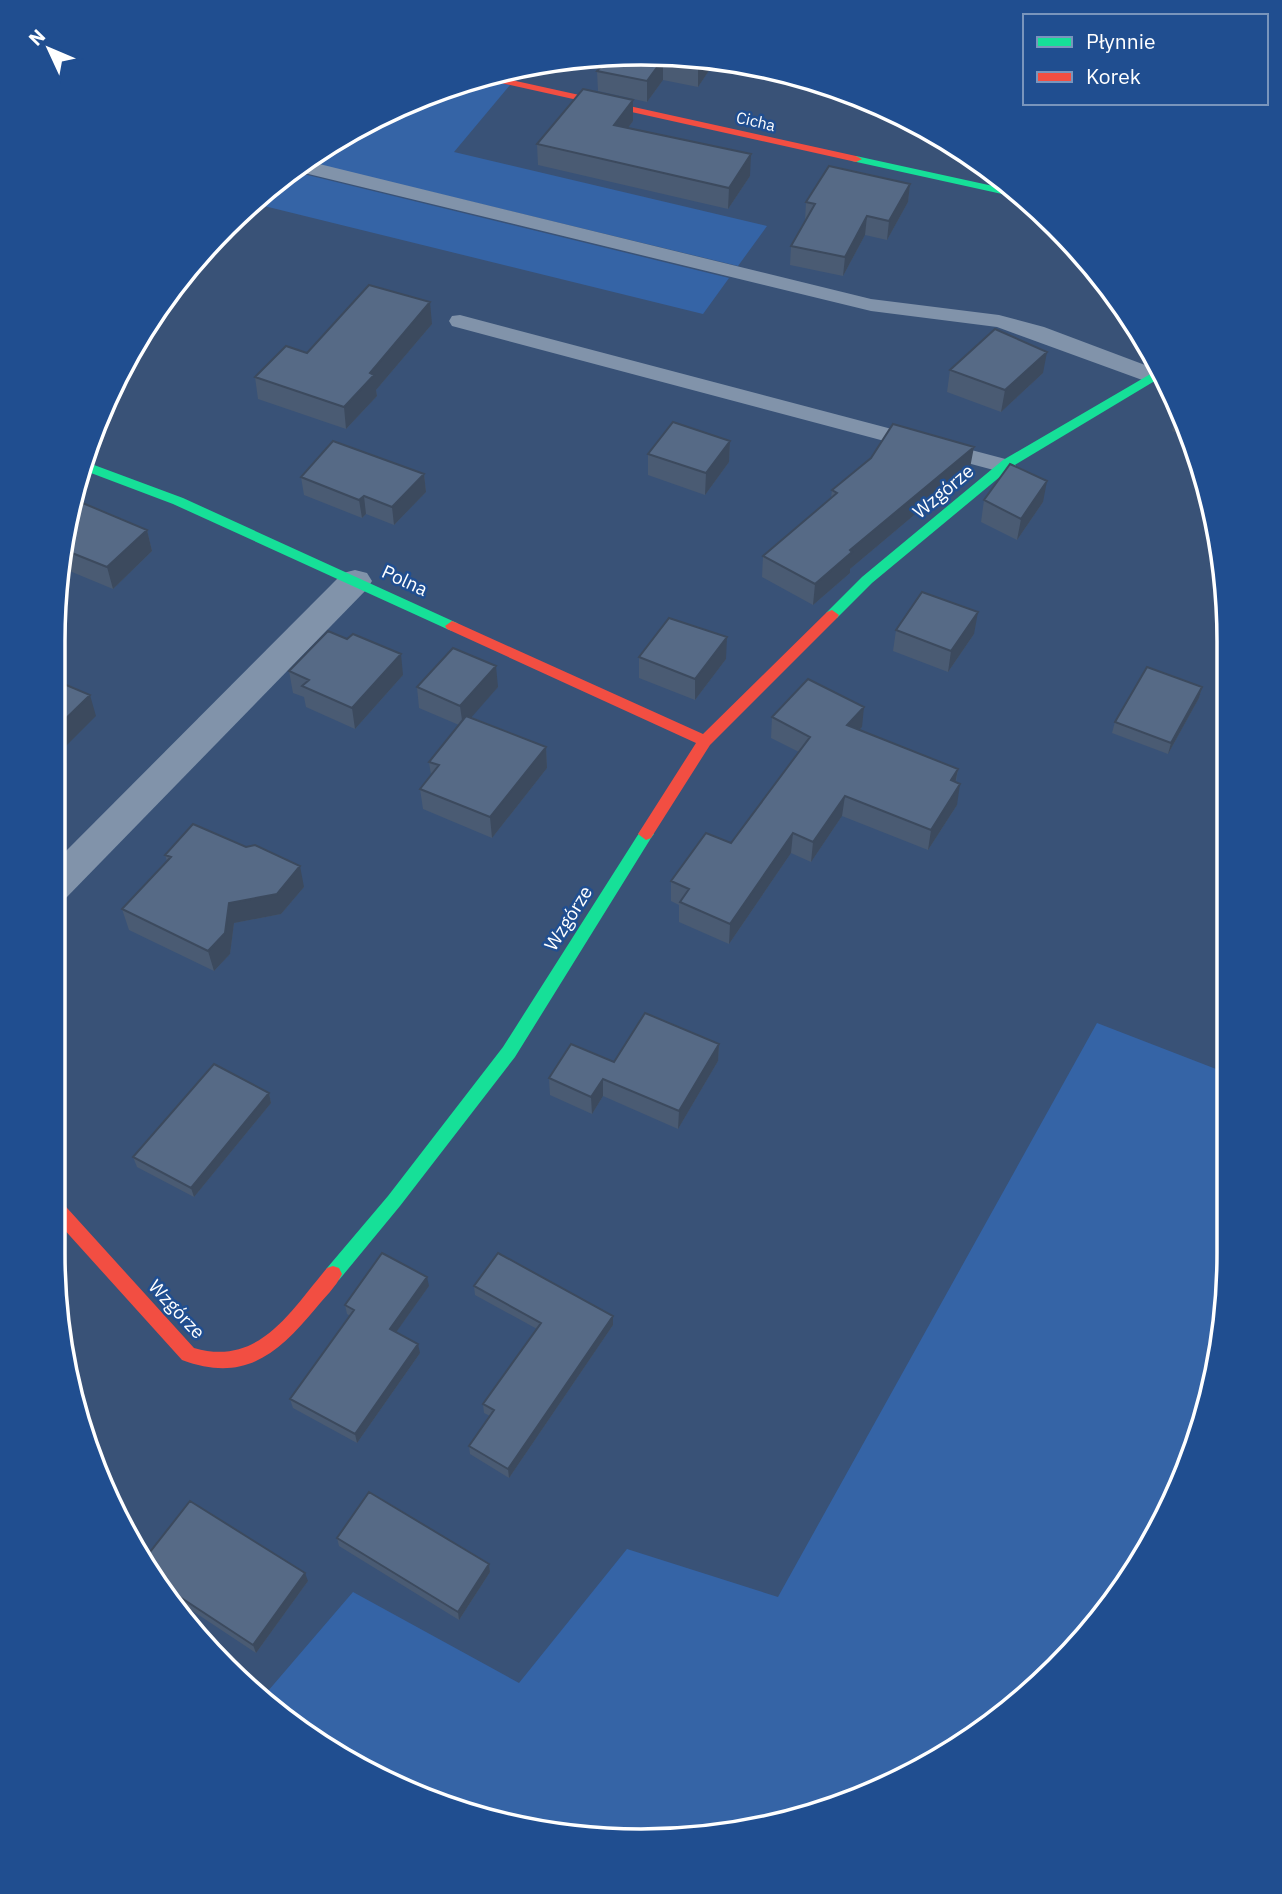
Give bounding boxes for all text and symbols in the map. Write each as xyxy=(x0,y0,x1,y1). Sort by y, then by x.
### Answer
north arrow xyxy=(14,14,84,84)
legend xyxy=(1023,14,1268,105)
text: N xyxy=(23,24,50,50)
text: Płynnie xyxy=(1086,27,1155,55)
text: Korek xyxy=(1086,62,1141,90)
street label: Cicha xyxy=(734,107,778,135)
street label: Wzgórze xyxy=(908,459,978,523)
street label: Polna xyxy=(378,559,432,601)
street label: Wzgórze xyxy=(539,881,597,955)
street label: Wzgórze xyxy=(144,1274,210,1344)

